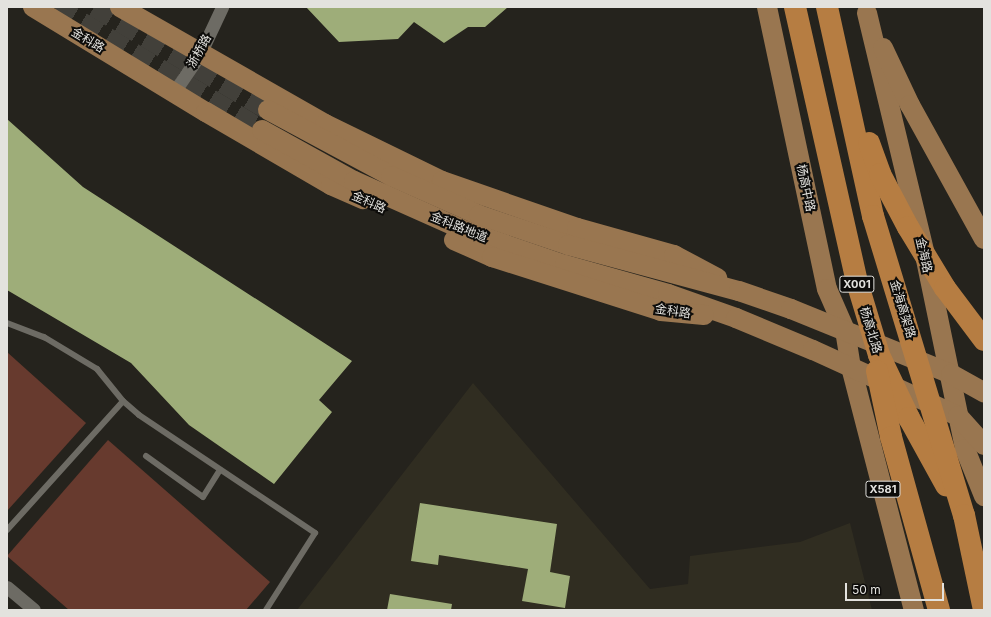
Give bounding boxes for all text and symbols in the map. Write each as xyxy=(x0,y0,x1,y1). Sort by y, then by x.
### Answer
street label: 金科路 xyxy=(69,25,107,55)
street label: 浙桥路 xyxy=(184,32,214,70)
street label: 杨高中路 xyxy=(794,163,818,213)
street label: 金科路 xyxy=(350,188,388,216)
street label: 金科路地道 xyxy=(428,209,490,245)
street label: 金海路 xyxy=(913,236,935,274)
road number: X001 xyxy=(839,275,875,293)
street label: 金海高架路 xyxy=(887,278,919,340)
street label: 金科路 xyxy=(654,301,692,321)
street label: 杨高北路 xyxy=(857,305,885,355)
road number: X581 xyxy=(865,480,901,498)
scale bar xyxy=(847,575,946,601)
text: 50 m xyxy=(852,582,881,597)

